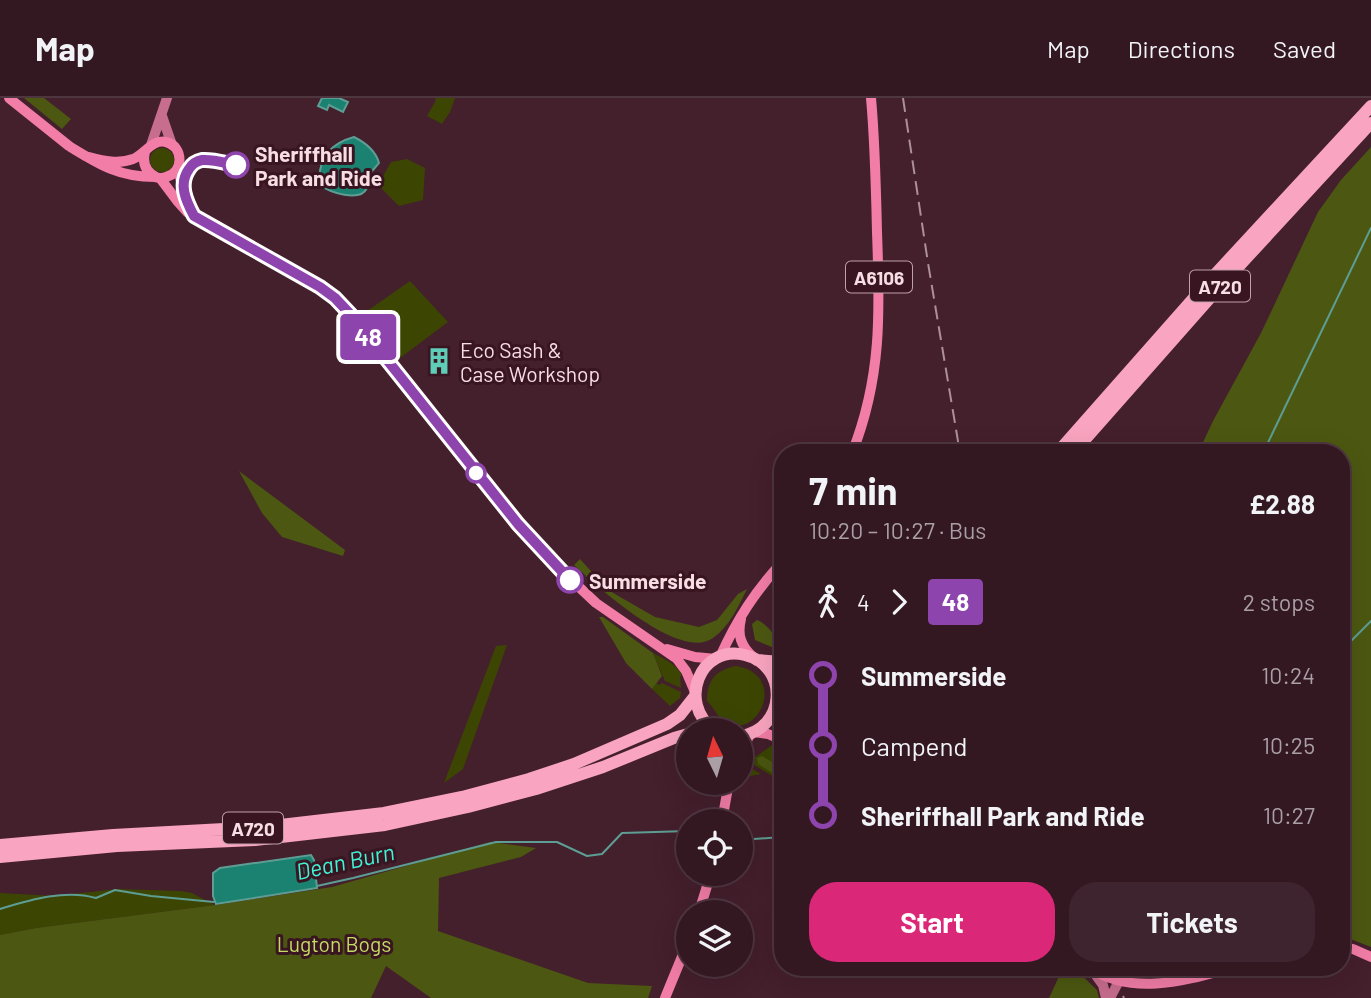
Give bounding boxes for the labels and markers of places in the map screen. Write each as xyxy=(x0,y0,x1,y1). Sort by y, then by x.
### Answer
place label: Sheriffhall Park and Ride xyxy=(255,141,382,190)
marker: Sheriffhall Park and Ride xyxy=(223,152,249,178)
place label: Eco Sash & Case Workshop xyxy=(460,337,600,386)
building icon: Eco Sash & Case Workshop xyxy=(424,346,454,376)
unlabelled marker xyxy=(466,463,486,483)
marker: Summerside xyxy=(557,567,583,593)
place label: Summerside xyxy=(589,568,707,593)

